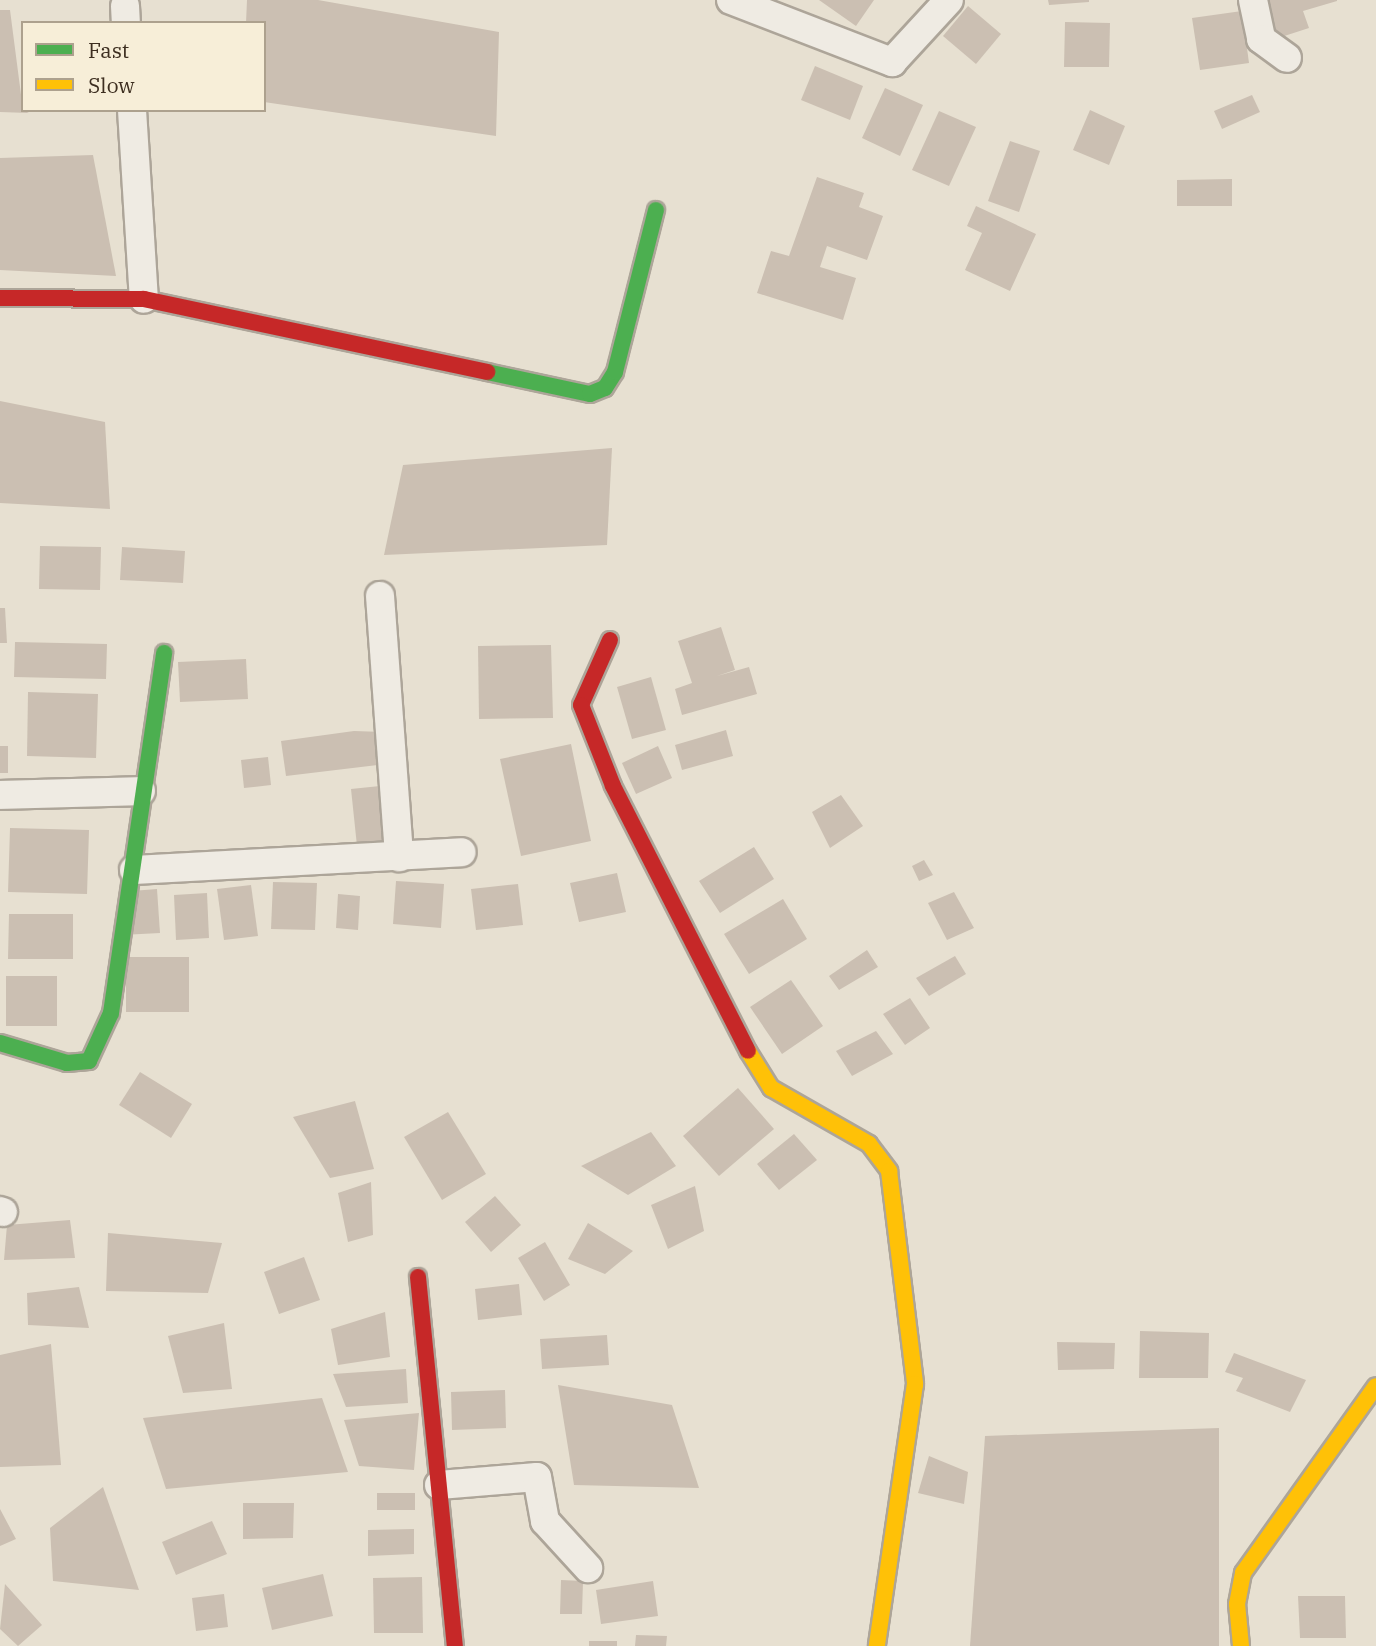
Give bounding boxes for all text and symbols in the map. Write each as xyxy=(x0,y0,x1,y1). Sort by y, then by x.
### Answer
legend xyxy=(21,21,266,112)
text: Fast xyxy=(88,36,129,64)
text: Slow xyxy=(88,71,135,99)

